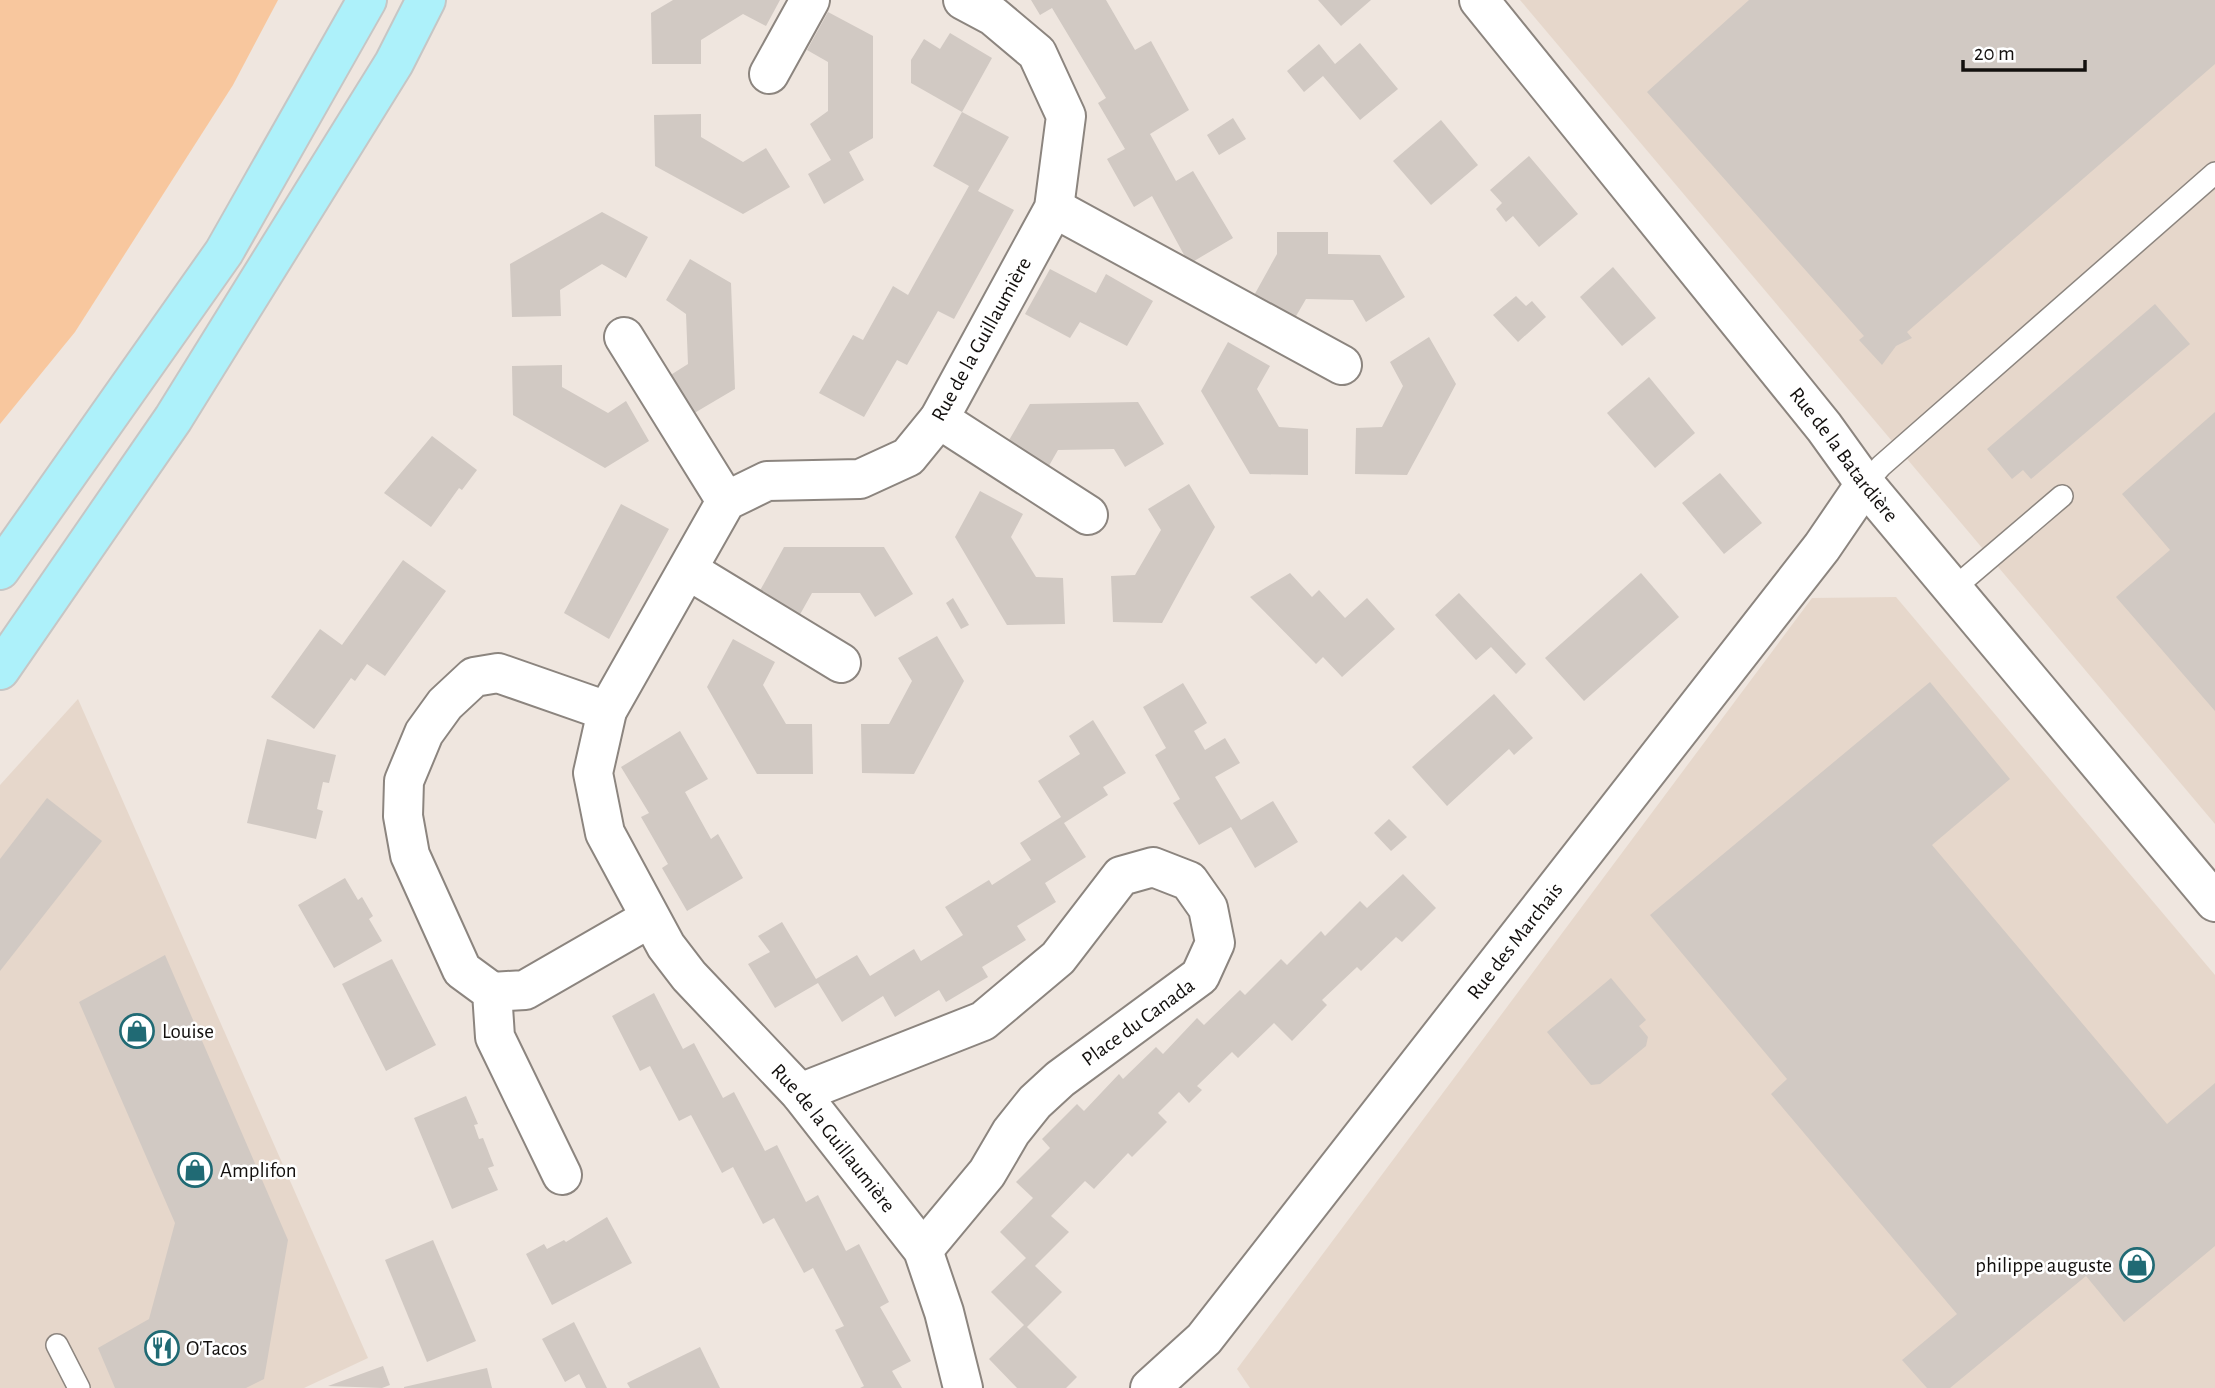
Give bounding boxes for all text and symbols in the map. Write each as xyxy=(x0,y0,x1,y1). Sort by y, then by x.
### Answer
scale bar xyxy=(1963,28,2086,72)
text: 20 m xyxy=(1974,43,2015,64)
street label: Rue de la Guillaumière xyxy=(928,254,1035,425)
street label: Rue de la Batardière xyxy=(1785,384,1902,526)
street label: Rue des Marchais xyxy=(1463,879,1567,1003)
street label: Place du Canada xyxy=(1078,974,1199,1070)
shop icon: Louise xyxy=(118,1012,156,1050)
place label: Louise xyxy=(162,1021,214,1042)
street label: Rue de la Guillaumière xyxy=(767,1060,899,1216)
shop icon: Amplifon xyxy=(176,1151,214,1189)
place label: Amplifon xyxy=(220,1160,297,1181)
shop icon: philippe auguste xyxy=(2118,1246,2156,1284)
place label: philippe auguste xyxy=(1975,1255,2112,1276)
restaurant icon: O'Tacos xyxy=(143,1329,181,1367)
place label: O'Tacos xyxy=(186,1338,247,1359)

